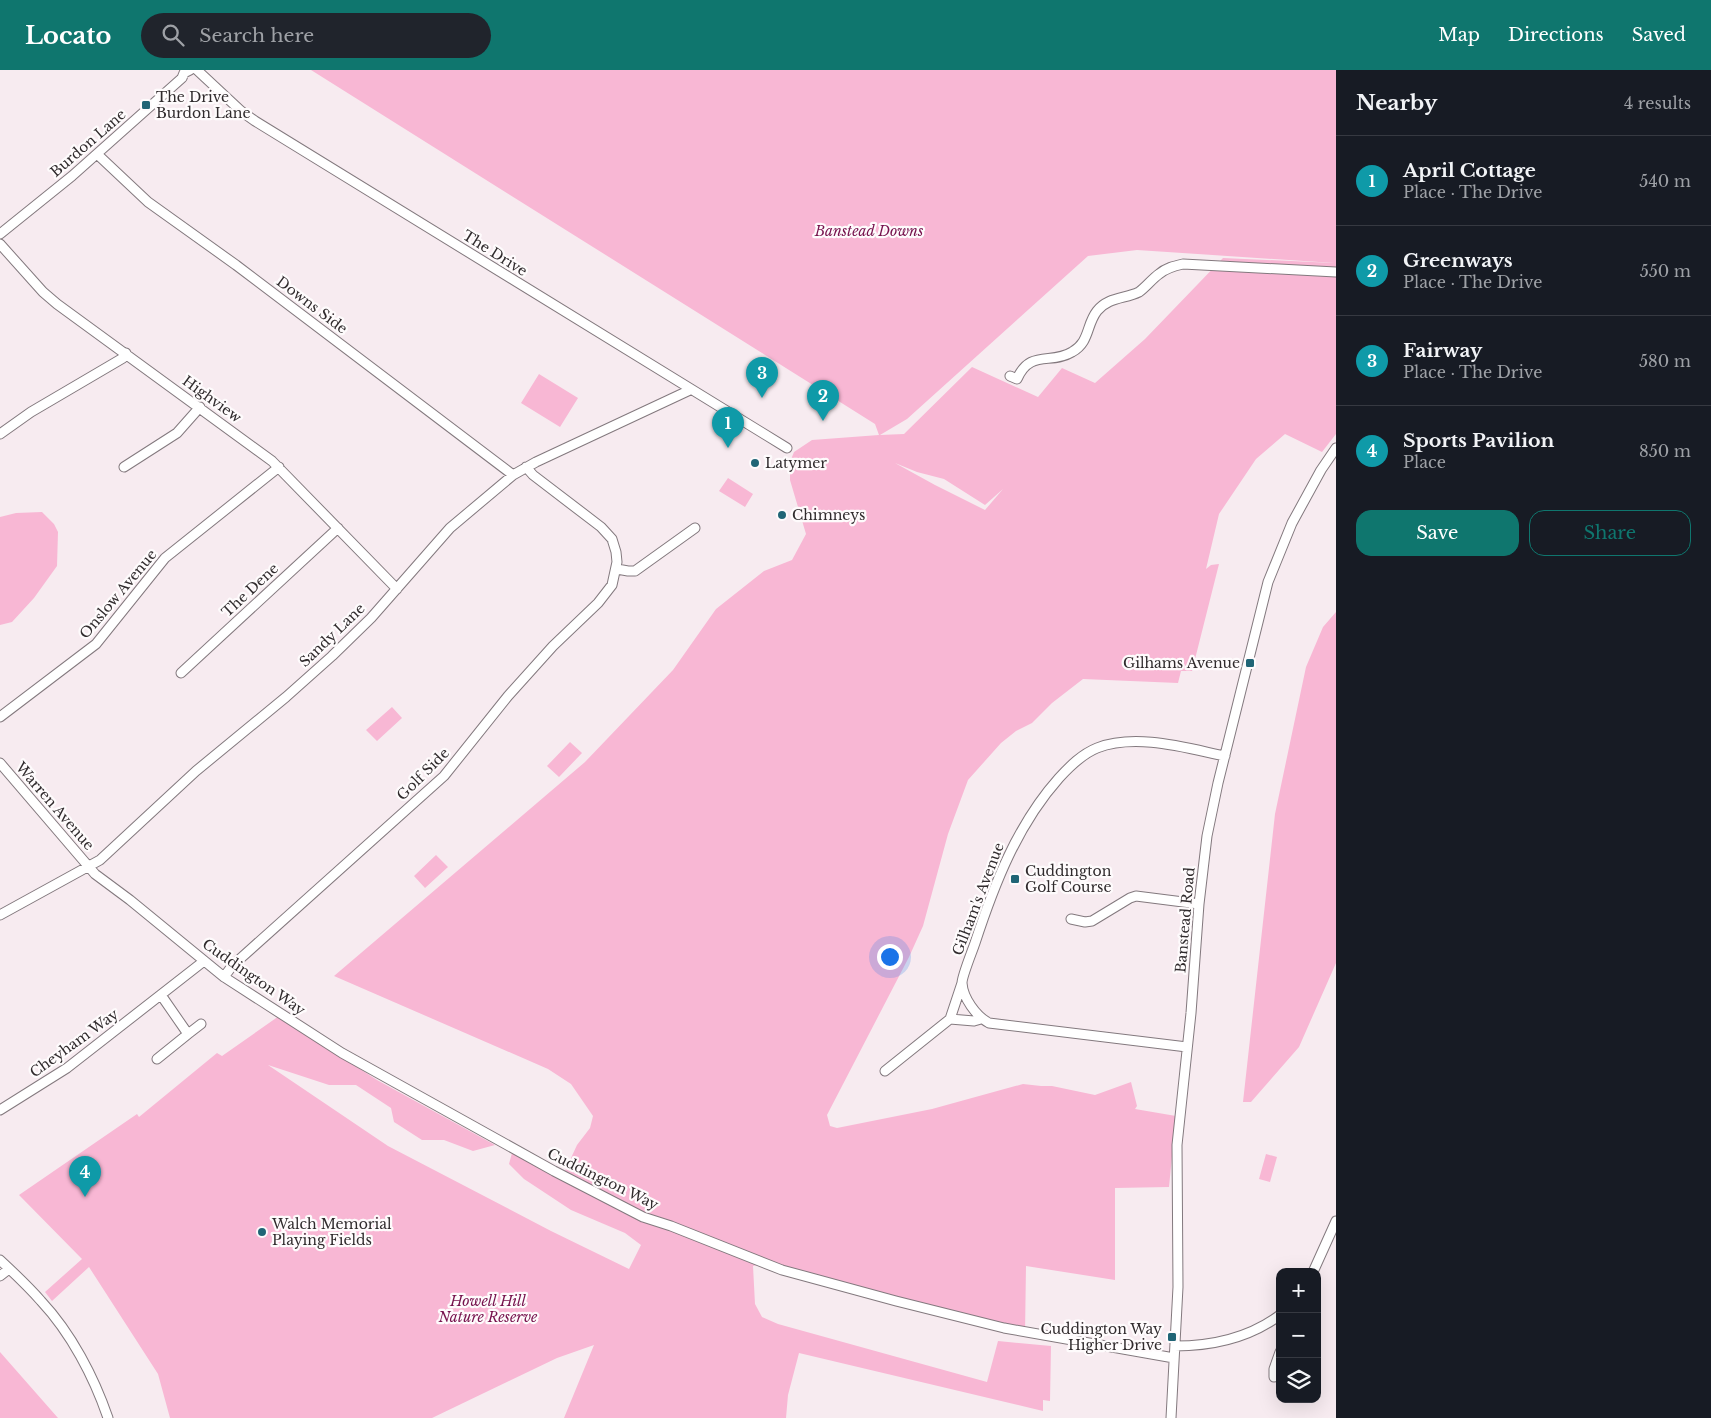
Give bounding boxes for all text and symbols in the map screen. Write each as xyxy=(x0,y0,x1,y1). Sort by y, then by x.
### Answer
search box xyxy=(141,13,491,58)
text: Locato xyxy=(25,21,111,50)
icon: search xyxy=(159,21,187,49)
text: Search here xyxy=(199,24,314,47)
text: Map xyxy=(1438,24,1480,46)
text: Directions xyxy=(1508,24,1604,46)
text: Saved xyxy=(1632,24,1686,46)
place label: The Drive Burdon Lane xyxy=(156,88,250,122)
text: Nearby xyxy=(1356,90,1437,116)
text: 4 results xyxy=(1624,93,1691,113)
marker: The Drive Burdon Lane xyxy=(140,99,152,111)
street label: Burdon Lane xyxy=(46,105,130,181)
text: April Cottage xyxy=(1403,159,1536,182)
text: 1 xyxy=(1369,171,1375,191)
text: 540 m xyxy=(1639,171,1691,191)
text: Place · The Drive xyxy=(1403,182,1542,202)
park label: Banstead Downs xyxy=(814,222,923,240)
street label: The Drive xyxy=(459,226,531,280)
text: Greenways xyxy=(1403,249,1513,272)
text: 2 xyxy=(1367,261,1377,281)
text: 550 m xyxy=(1640,261,1691,281)
street label: Downs Side xyxy=(273,272,351,338)
text: Place · The Drive xyxy=(1403,272,1542,292)
text: Fairway xyxy=(1403,339,1482,362)
text: 3 xyxy=(1367,351,1377,371)
text: 580 m xyxy=(1639,351,1691,371)
pin: 3 xyxy=(746,357,778,398)
text: Place · The Drive xyxy=(1403,362,1542,382)
street label: Highview xyxy=(179,372,245,426)
pin: 2 xyxy=(807,380,839,421)
pin: 1 xyxy=(712,407,744,448)
text: Sports Pavilion xyxy=(1403,429,1554,452)
text: 4 xyxy=(1367,441,1377,461)
text: 850 m xyxy=(1639,441,1691,461)
text: Place xyxy=(1403,452,1446,472)
place label: Latymer xyxy=(765,454,827,472)
marker: Latymer xyxy=(749,457,761,469)
place label: Chimneys xyxy=(792,506,865,524)
marker: Chimneys xyxy=(776,509,788,521)
button: Save xyxy=(1356,510,1519,556)
button: Share xyxy=(1529,510,1691,556)
street label: Onslow Avenue xyxy=(75,546,161,642)
street label: The Dene xyxy=(218,559,282,621)
street label: Sandy Lane xyxy=(296,599,368,671)
place label: Gilhams Avenue xyxy=(1123,654,1240,672)
marker: Gilhams Avenue xyxy=(1244,657,1256,669)
street label: Golf Side xyxy=(393,744,453,804)
street label: Warren Avenue xyxy=(11,758,98,854)
street label: Gilham's Avenue xyxy=(948,840,1008,958)
place label: Cuddington Golf Course xyxy=(1025,862,1112,896)
street label: Banstead Road xyxy=(1171,866,1199,974)
marker: Cuddington Golf Course xyxy=(1009,873,1021,885)
street label: Cuddington Way xyxy=(199,935,309,1019)
your location xyxy=(877,944,903,970)
street label: Cheyham Way xyxy=(26,1005,122,1081)
street label: Cuddington Way xyxy=(544,1144,662,1214)
pin: 4 xyxy=(69,1156,101,1197)
place label: Walch Memorial Playing Fields xyxy=(271,1215,392,1249)
marker: Walch Memorial Playing Fields xyxy=(256,1226,268,1238)
map controls xyxy=(1276,1268,1321,1403)
button: + xyxy=(1276,1268,1321,1313)
park label: Howell Hill Nature Reserve xyxy=(438,1292,538,1326)
button: − xyxy=(1276,1313,1321,1358)
place label: Cuddington Way Higher Drive xyxy=(1040,1320,1162,1354)
marker: Cuddington Way Higher Drive xyxy=(1166,1331,1178,1343)
button: layers xyxy=(1276,1358,1321,1403)

